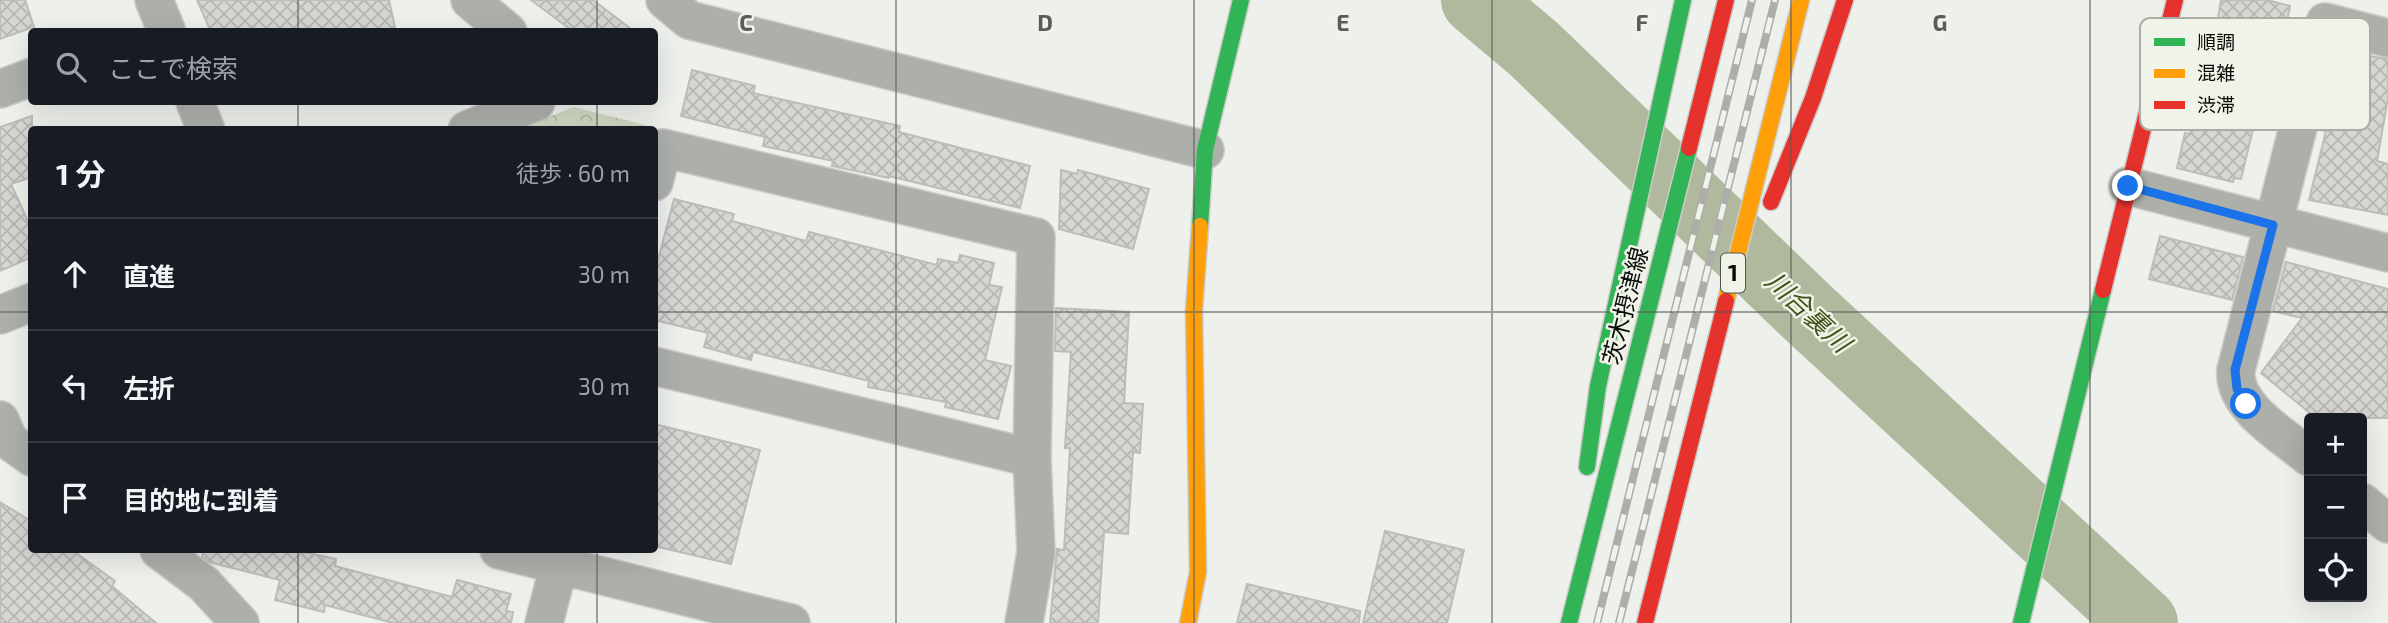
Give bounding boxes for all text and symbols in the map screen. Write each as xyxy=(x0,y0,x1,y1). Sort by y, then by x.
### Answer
text: C xyxy=(739,8,753,36)
text: D xyxy=(1037,8,1053,36)
text: E xyxy=(1336,8,1350,36)
text: F xyxy=(1636,8,1649,36)
text: G xyxy=(1933,8,1947,36)
legend xyxy=(2140,18,2370,130)
search box xyxy=(28,28,658,105)
text: 順調 xyxy=(2197,30,2235,53)
icon: search xyxy=(52,48,90,86)
text: ここで検索 xyxy=(108,52,238,83)
text: 混雑 xyxy=(2197,61,2235,84)
text: 渋滞 xyxy=(2197,93,2235,116)
text: 1 分 xyxy=(56,155,105,191)
text: 徒歩 · 60 m xyxy=(516,159,630,187)
route end xyxy=(2112,170,2143,201)
street label: 茨木摂津線 xyxy=(1596,244,1653,367)
road number: 1 xyxy=(1721,254,1745,292)
icon: ahead xyxy=(56,255,94,293)
text: 直進 xyxy=(123,260,175,291)
text: 30 m xyxy=(578,260,630,288)
water label: 川合裏川 xyxy=(1760,264,1860,360)
icon: left xyxy=(56,367,94,405)
text: 左折 xyxy=(123,372,175,403)
text: 30 m xyxy=(578,372,630,400)
route start xyxy=(2230,388,2261,419)
map controls xyxy=(2304,413,2367,602)
button: + xyxy=(2304,413,2367,476)
button: − xyxy=(2304,476,2367,539)
icon: arrive xyxy=(56,479,94,517)
text: 目的地に到着 xyxy=(123,484,279,515)
button: locate xyxy=(2304,539,2367,602)

